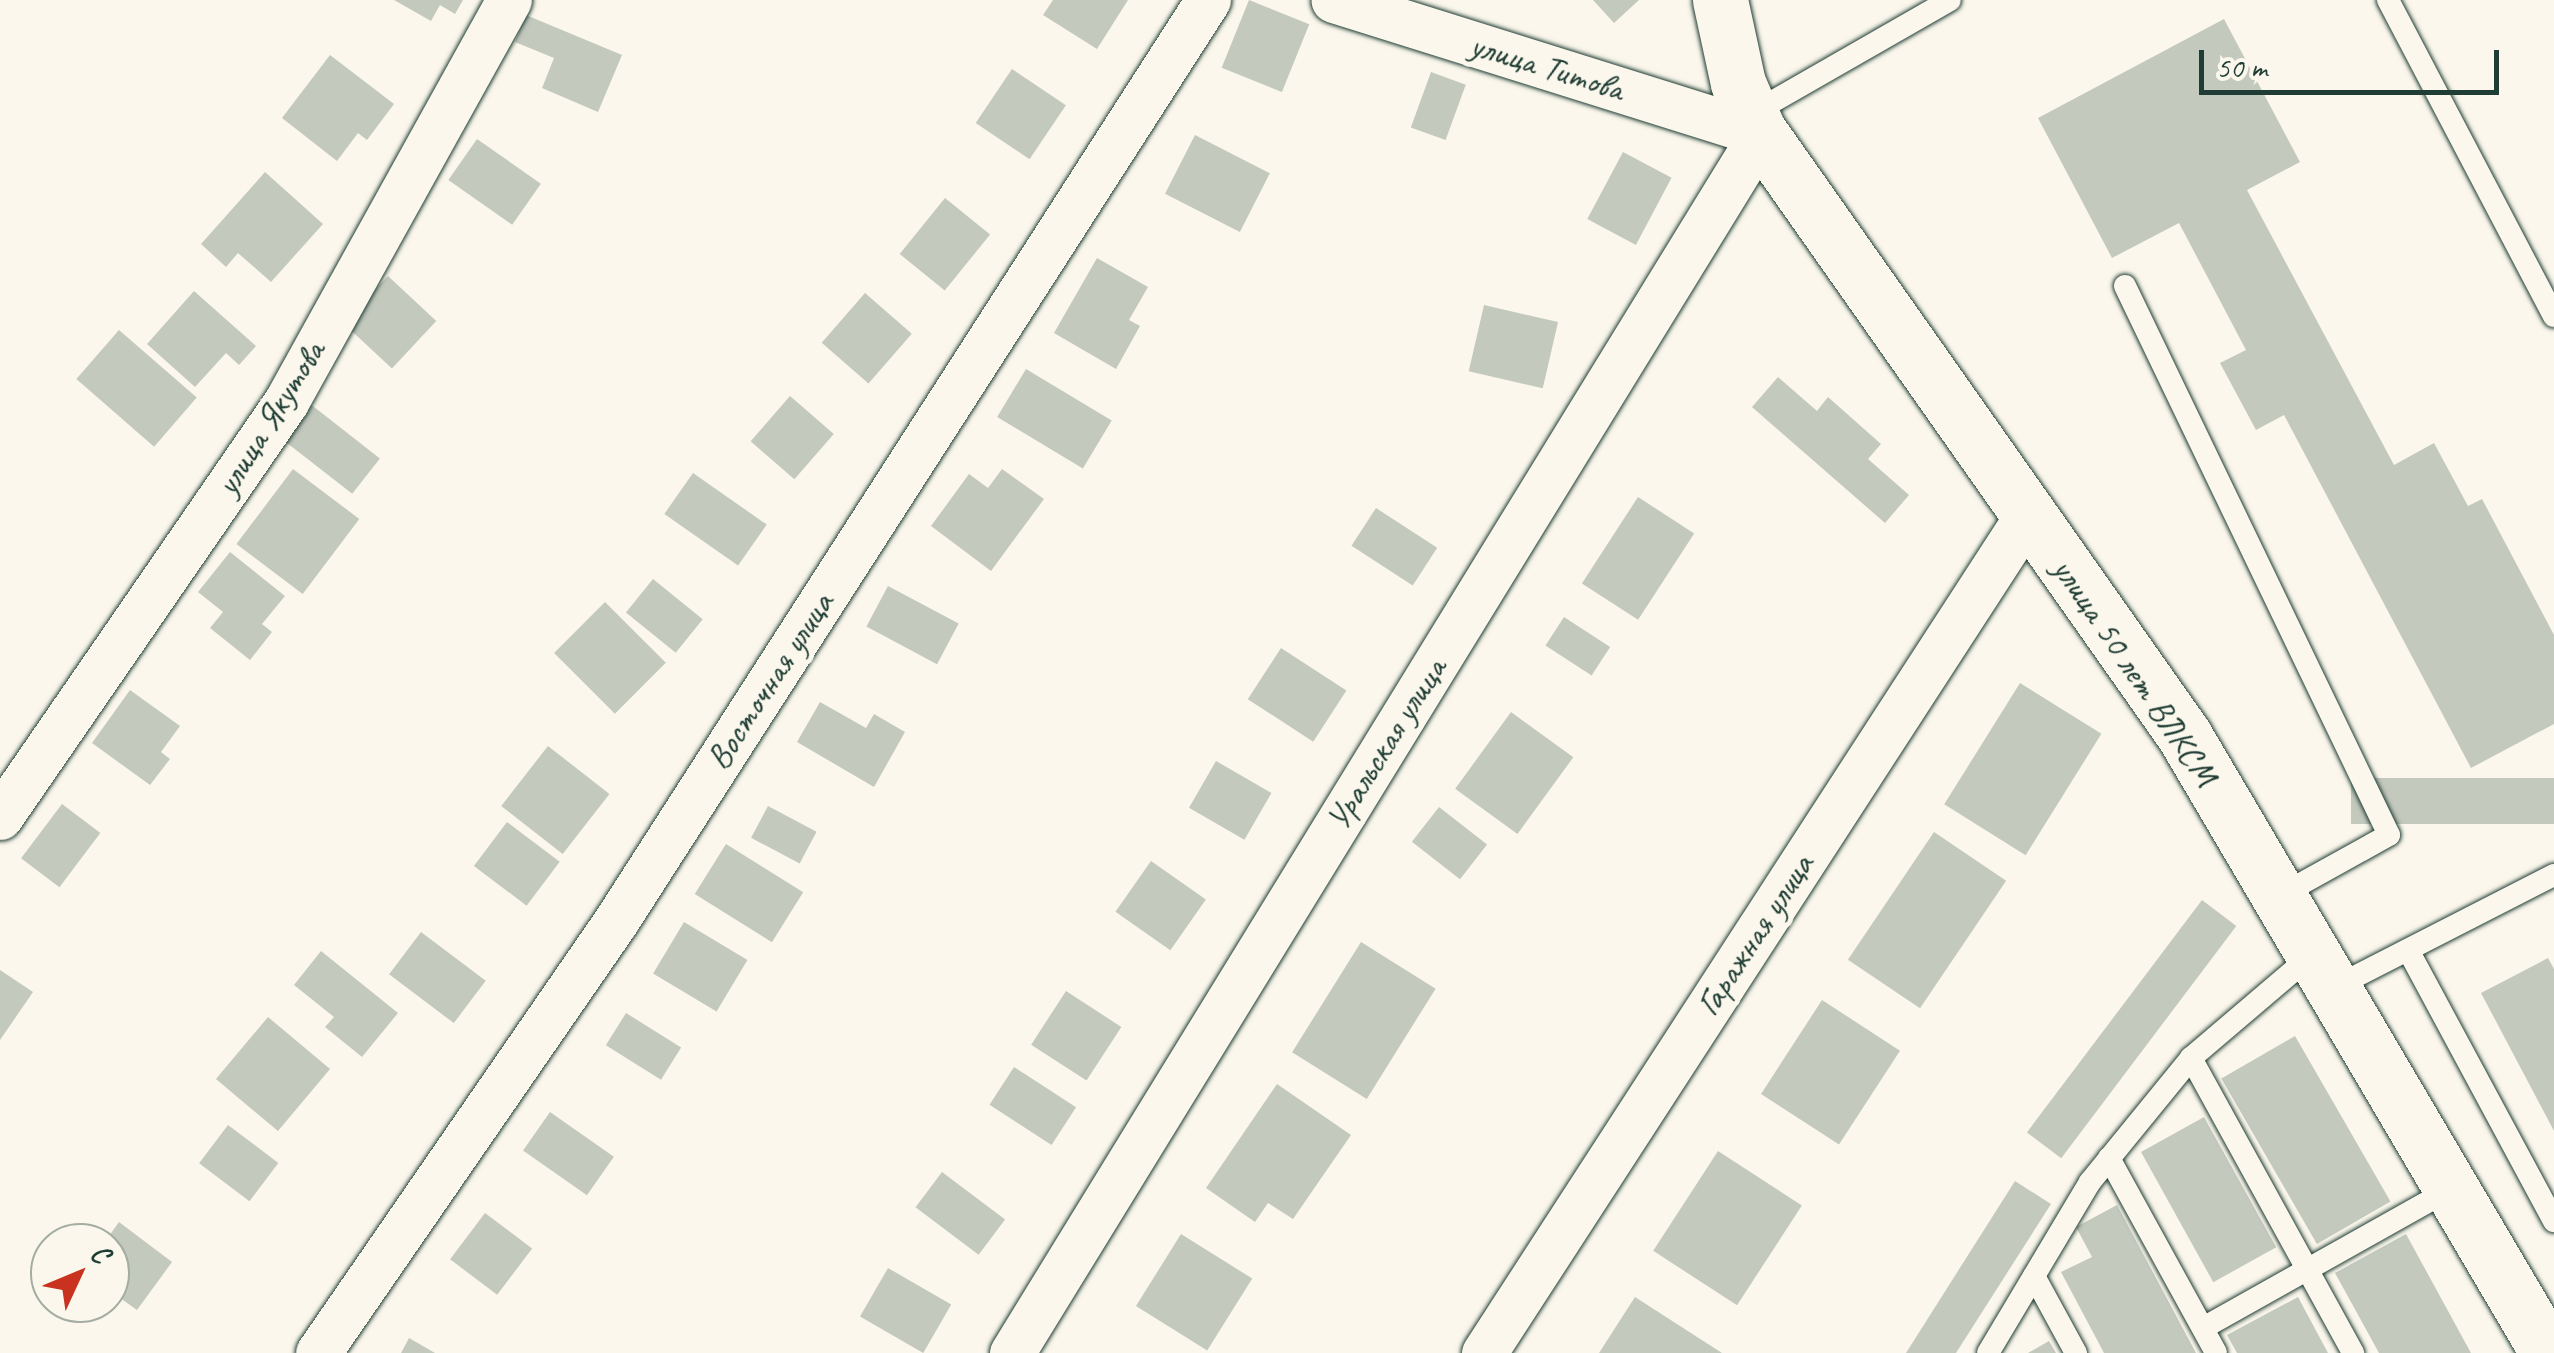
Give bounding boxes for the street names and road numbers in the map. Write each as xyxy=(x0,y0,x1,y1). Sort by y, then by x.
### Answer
street label: улица Титова xyxy=(1466,24,1628,110)
street label: улица Якутова xyxy=(205,331,335,505)
street label: улица 50 лет ВЛКСМ xyxy=(2043,550,2227,794)
street label: Восточная улица xyxy=(696,583,844,779)
street label: Уральская улица xyxy=(1317,650,1455,838)
street label: Гаражная улица xyxy=(1687,846,1823,1024)

